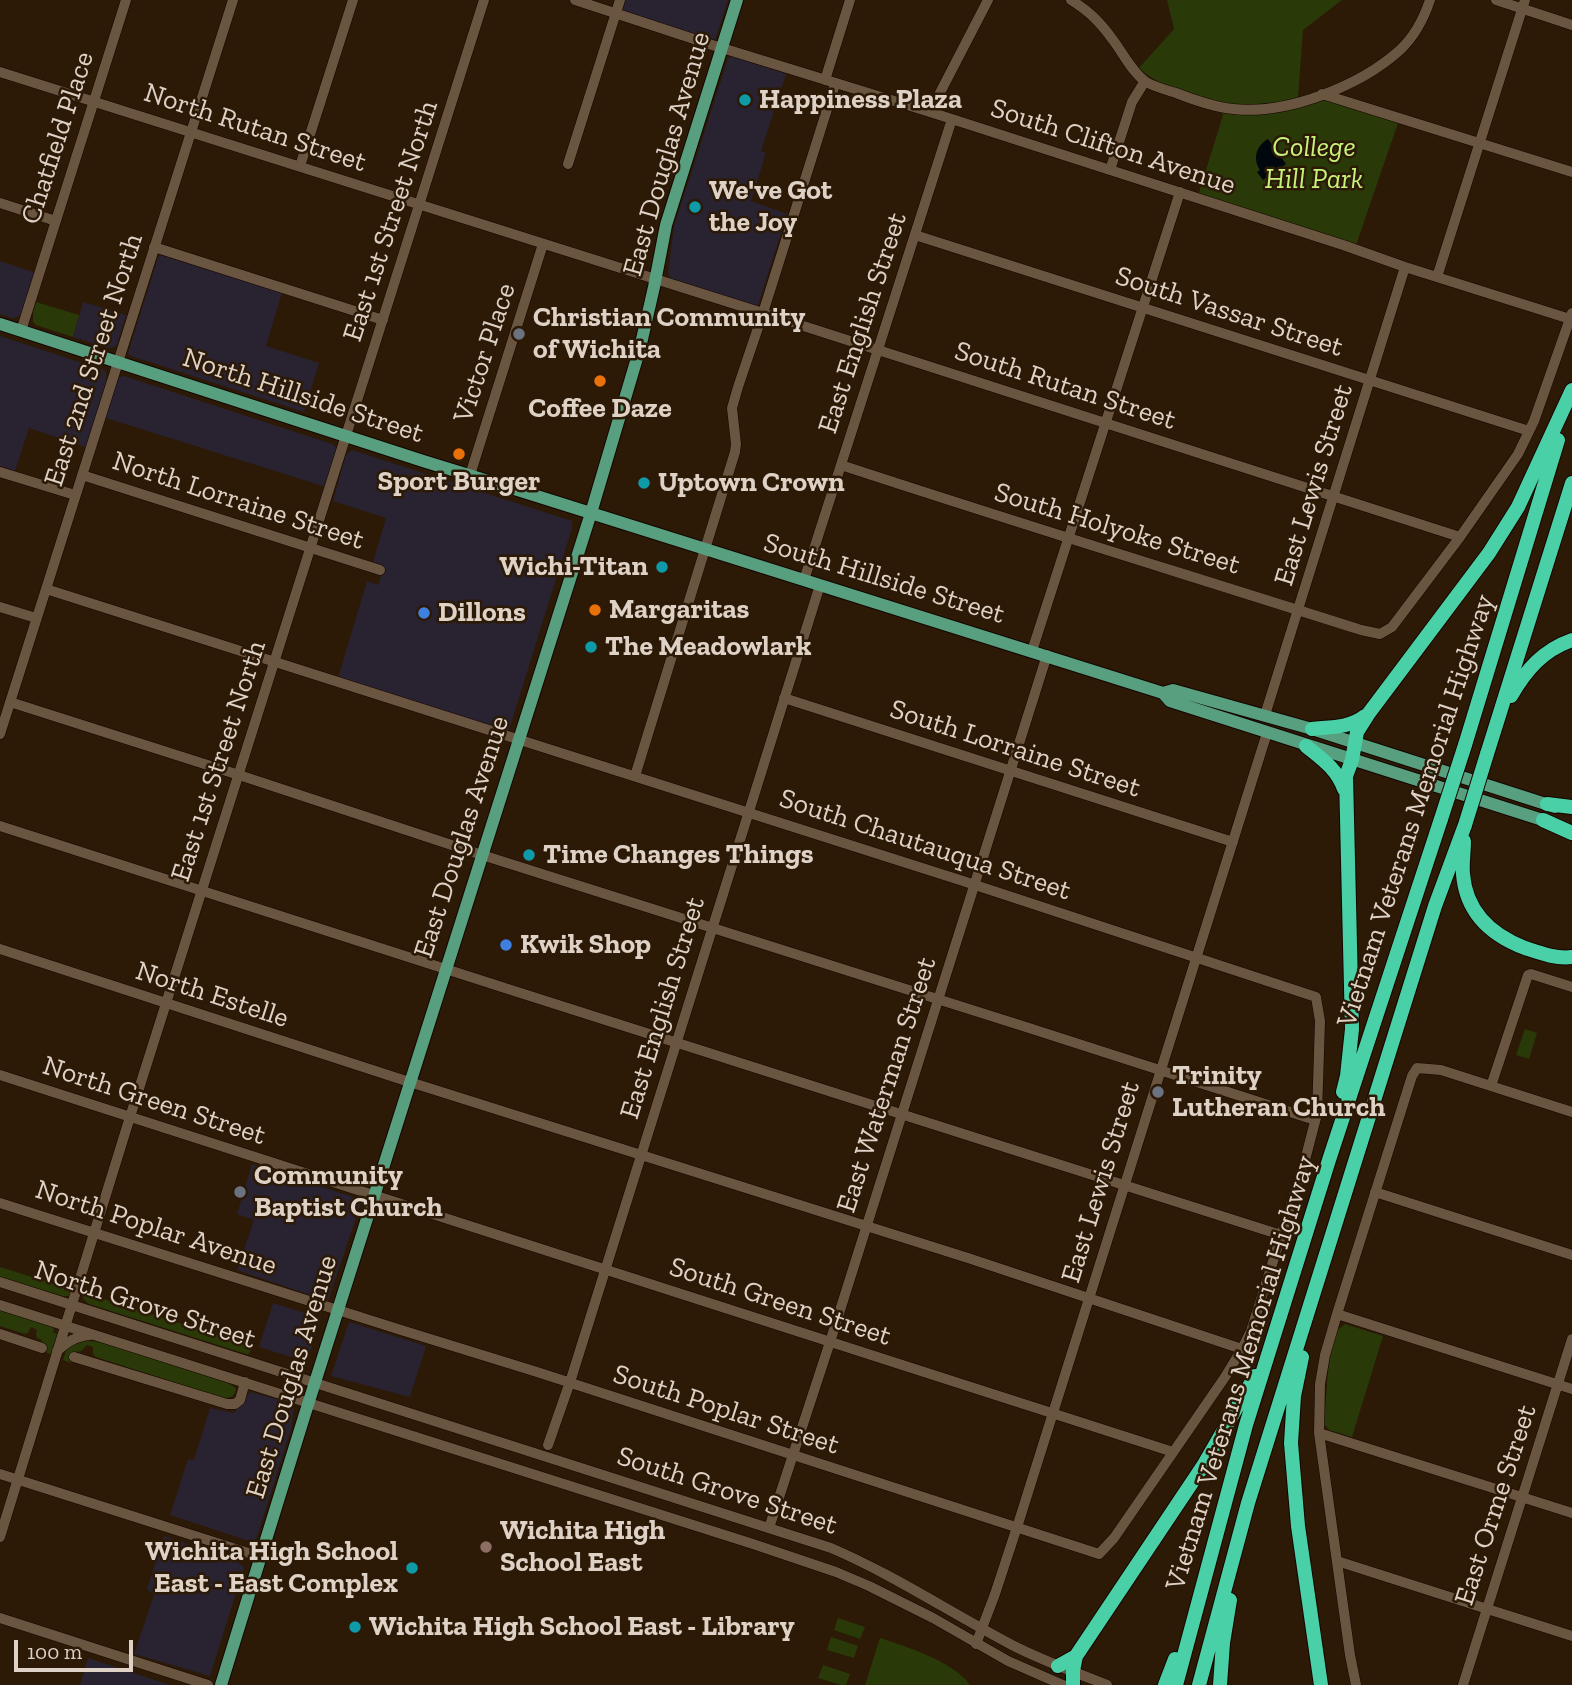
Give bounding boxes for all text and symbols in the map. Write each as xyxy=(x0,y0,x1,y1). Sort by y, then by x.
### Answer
street label: East Douglas Avenue xyxy=(616,28,718,280)
street label: Chatfield Place xyxy=(14,48,102,228)
street label: North Rutan Street xyxy=(140,76,370,180)
place label: Happiness Plaza xyxy=(759,83,962,117)
marker: Happiness Plaza xyxy=(737,92,753,108)
street label: South Clifton Avenue xyxy=(986,92,1240,202)
street label: East 1st Street North xyxy=(336,96,446,346)
park label: College Hill Park xyxy=(1265,131,1363,197)
place label: We've Got the Joy xyxy=(709,174,832,240)
marker: We've Got the Joy xyxy=(687,199,703,215)
street label: East English Street xyxy=(811,208,915,438)
street label: East 2nd Street North xyxy=(37,229,151,491)
street label: South Vassar Street xyxy=(1111,259,1347,365)
street label: Victor Place xyxy=(447,279,523,427)
place label: Christian Community of Wichita xyxy=(533,301,805,367)
marker: Christian Community of Wichita xyxy=(511,326,527,342)
street label: South Rutan Street xyxy=(950,334,1180,438)
street label: North Hillside Street xyxy=(178,341,428,451)
marker: Coffee Daze xyxy=(592,373,608,389)
street label: East Lewis Street xyxy=(1267,380,1361,590)
place label: Coffee Daze xyxy=(528,392,672,426)
street label: North Lorraine Street xyxy=(108,444,368,558)
marker: Sport Burger xyxy=(451,446,467,462)
place label: Sport Burger xyxy=(378,465,540,499)
place label: Uptown Crown xyxy=(658,466,845,500)
marker: Uptown Crown xyxy=(636,475,652,491)
street label: South Holyoke Street xyxy=(990,476,1244,582)
street label: South Hillside Street xyxy=(760,526,1008,632)
place label: Wichi-Titan xyxy=(499,550,648,584)
marker: Wichi-Titan xyxy=(654,559,670,575)
street label: Vietnam Veterans Memorial Highway xyxy=(1330,590,1502,1032)
place label: Margaritas xyxy=(609,593,749,627)
place label: Dillons xyxy=(438,596,526,630)
marker: Margaritas xyxy=(587,602,603,618)
marker: Dillons xyxy=(416,605,432,621)
place label: The Meadowlark xyxy=(605,630,812,664)
street label: East 1st Street North xyxy=(164,636,274,886)
marker: The Meadowlark xyxy=(583,639,599,655)
street label: South Lorraine Street xyxy=(886,693,1144,805)
street label: East Douglas Avenue xyxy=(407,712,517,962)
street label: South Chautauqua Street xyxy=(775,782,1075,908)
place label: Time Changes Things xyxy=(543,838,814,872)
marker: Time Changes Things xyxy=(521,847,537,863)
street label: East English Street xyxy=(613,893,713,1123)
place label: Kwik Shop xyxy=(520,928,651,962)
marker: Kwik Shop xyxy=(498,937,514,953)
street label: East Waterman Street xyxy=(830,953,944,1217)
street label: North Estelle xyxy=(131,954,293,1036)
street label: North Green Street xyxy=(38,1049,270,1153)
place label: Trinity Lutheran Church xyxy=(1172,1059,1386,1125)
street label: East Lewis Street xyxy=(1054,1077,1148,1287)
marker: Trinity Lutheran Church xyxy=(1150,1084,1166,1100)
street label: Vietnam Veterans Memorial Highway xyxy=(1159,1152,1323,1594)
place label: Community Baptist Church xyxy=(254,1159,443,1225)
street label: North Poplar Avenue xyxy=(31,1173,281,1283)
marker: Community Baptist Church xyxy=(232,1184,248,1200)
street label: South Green Street xyxy=(665,1250,895,1354)
street label: East Douglas Avenue xyxy=(239,1251,345,1503)
street label: North Grove Street xyxy=(30,1253,260,1357)
street label: South Poplar Street xyxy=(609,1358,843,1462)
street label: East Orme Street xyxy=(1448,1401,1544,1609)
street label: South Grove Street xyxy=(613,1440,841,1542)
place label: Wichita High School East xyxy=(500,1514,665,1580)
place label: Wichita High School East - East Complex xyxy=(145,1535,398,1601)
marker: Wichita High School East xyxy=(478,1539,494,1555)
marker: Wichita High School East - East Complex xyxy=(404,1560,420,1576)
place label: Wichita High School East - Library xyxy=(369,1610,795,1644)
marker: Wichita High School East - Library xyxy=(347,1619,363,1635)
scale bar xyxy=(18,1626,136,1670)
text: 100 m xyxy=(27,1639,82,1664)

